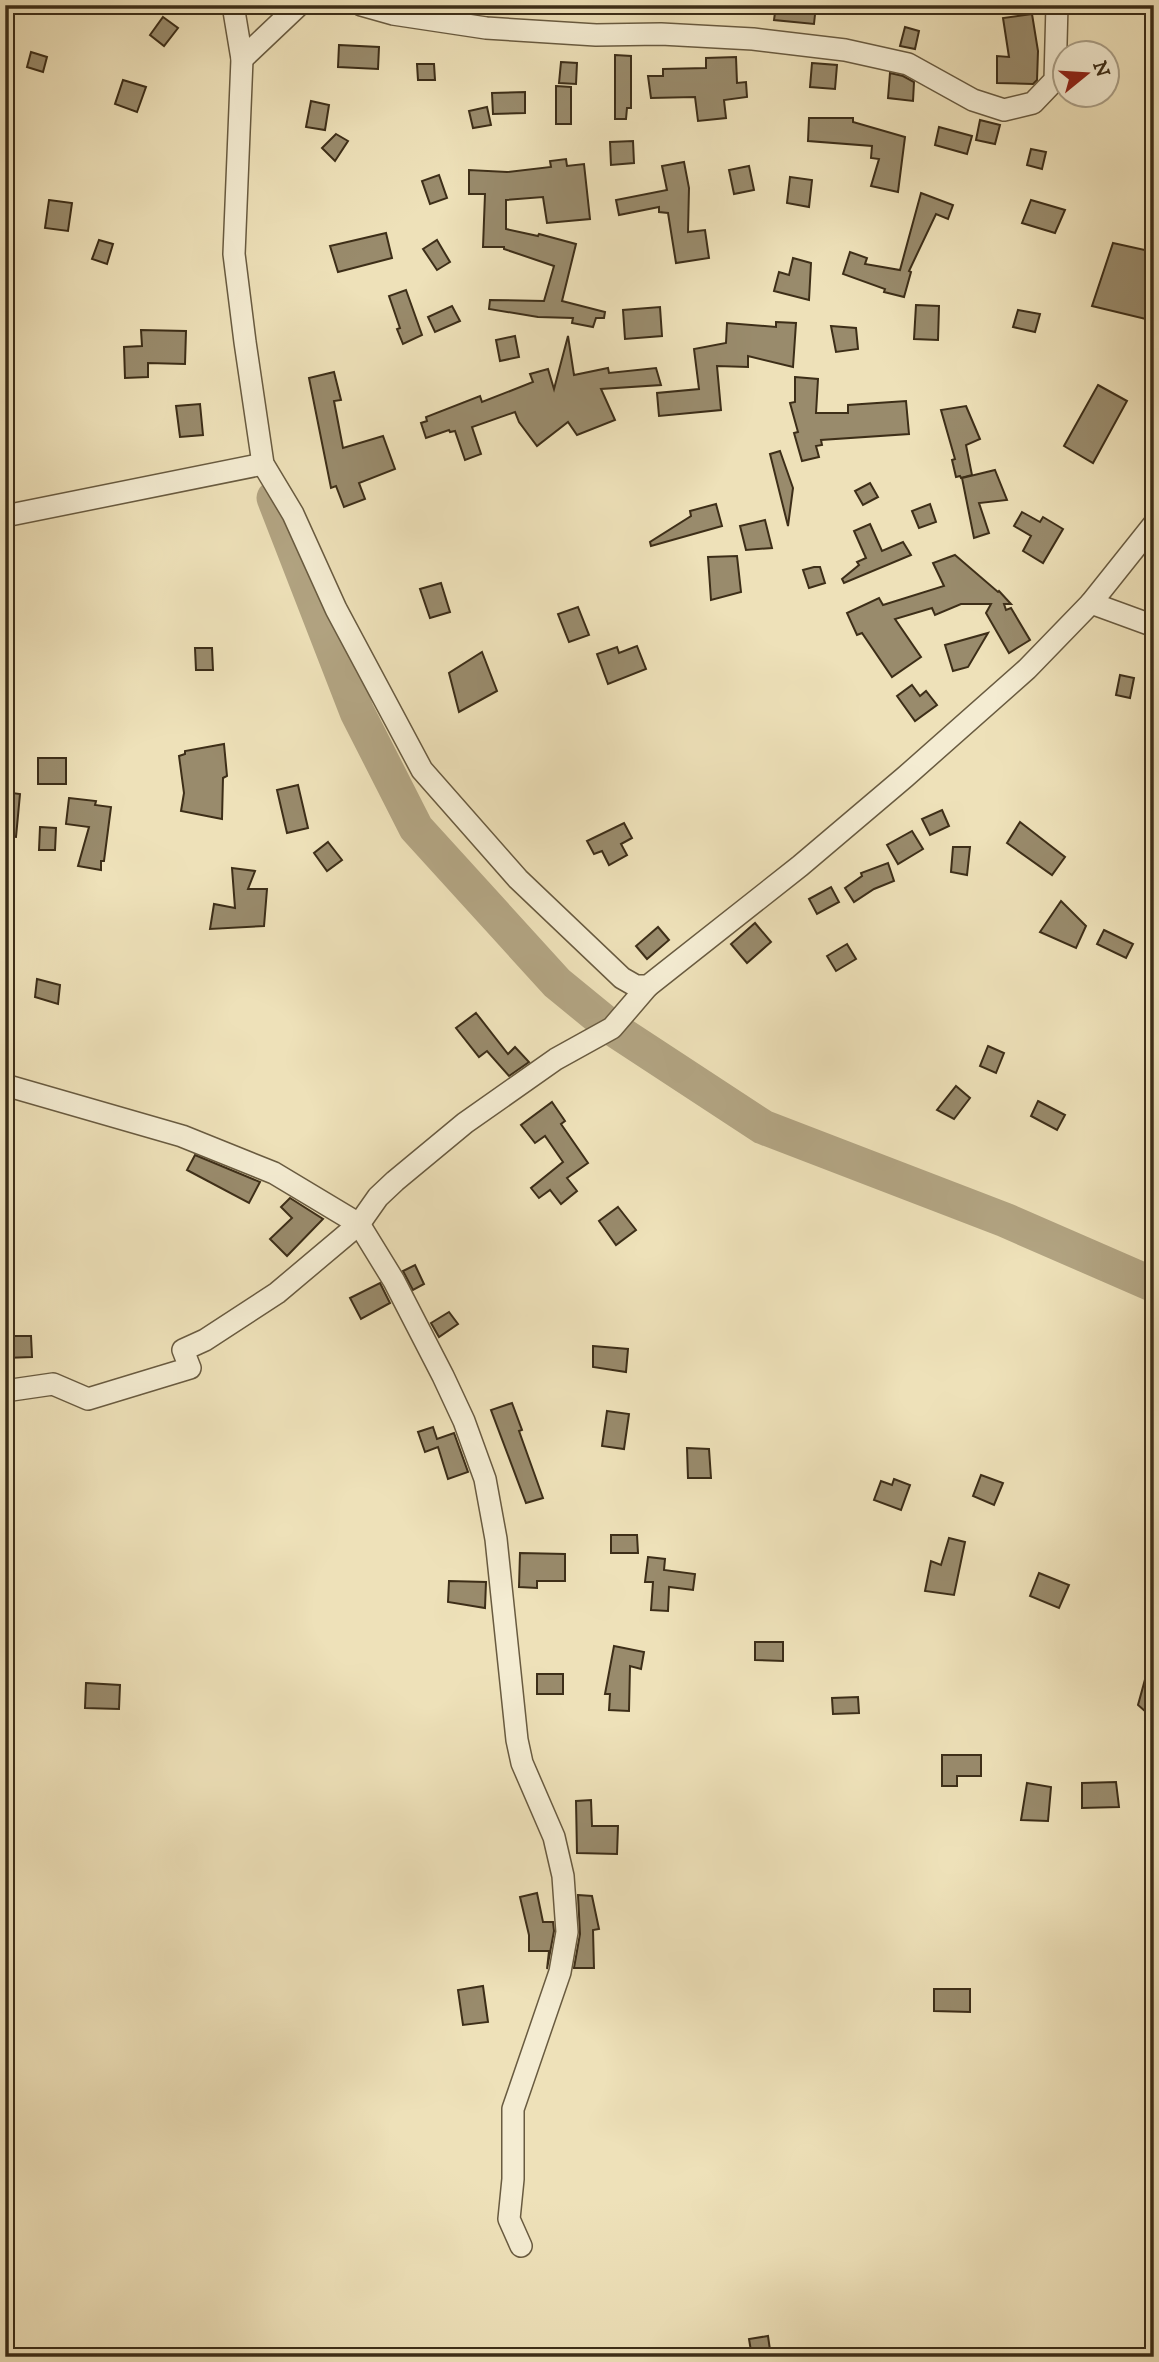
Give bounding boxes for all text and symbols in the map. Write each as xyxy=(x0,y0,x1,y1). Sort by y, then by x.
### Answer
north arrow xyxy=(1050,38,1120,108)
text: N xyxy=(1087,58,1114,81)

